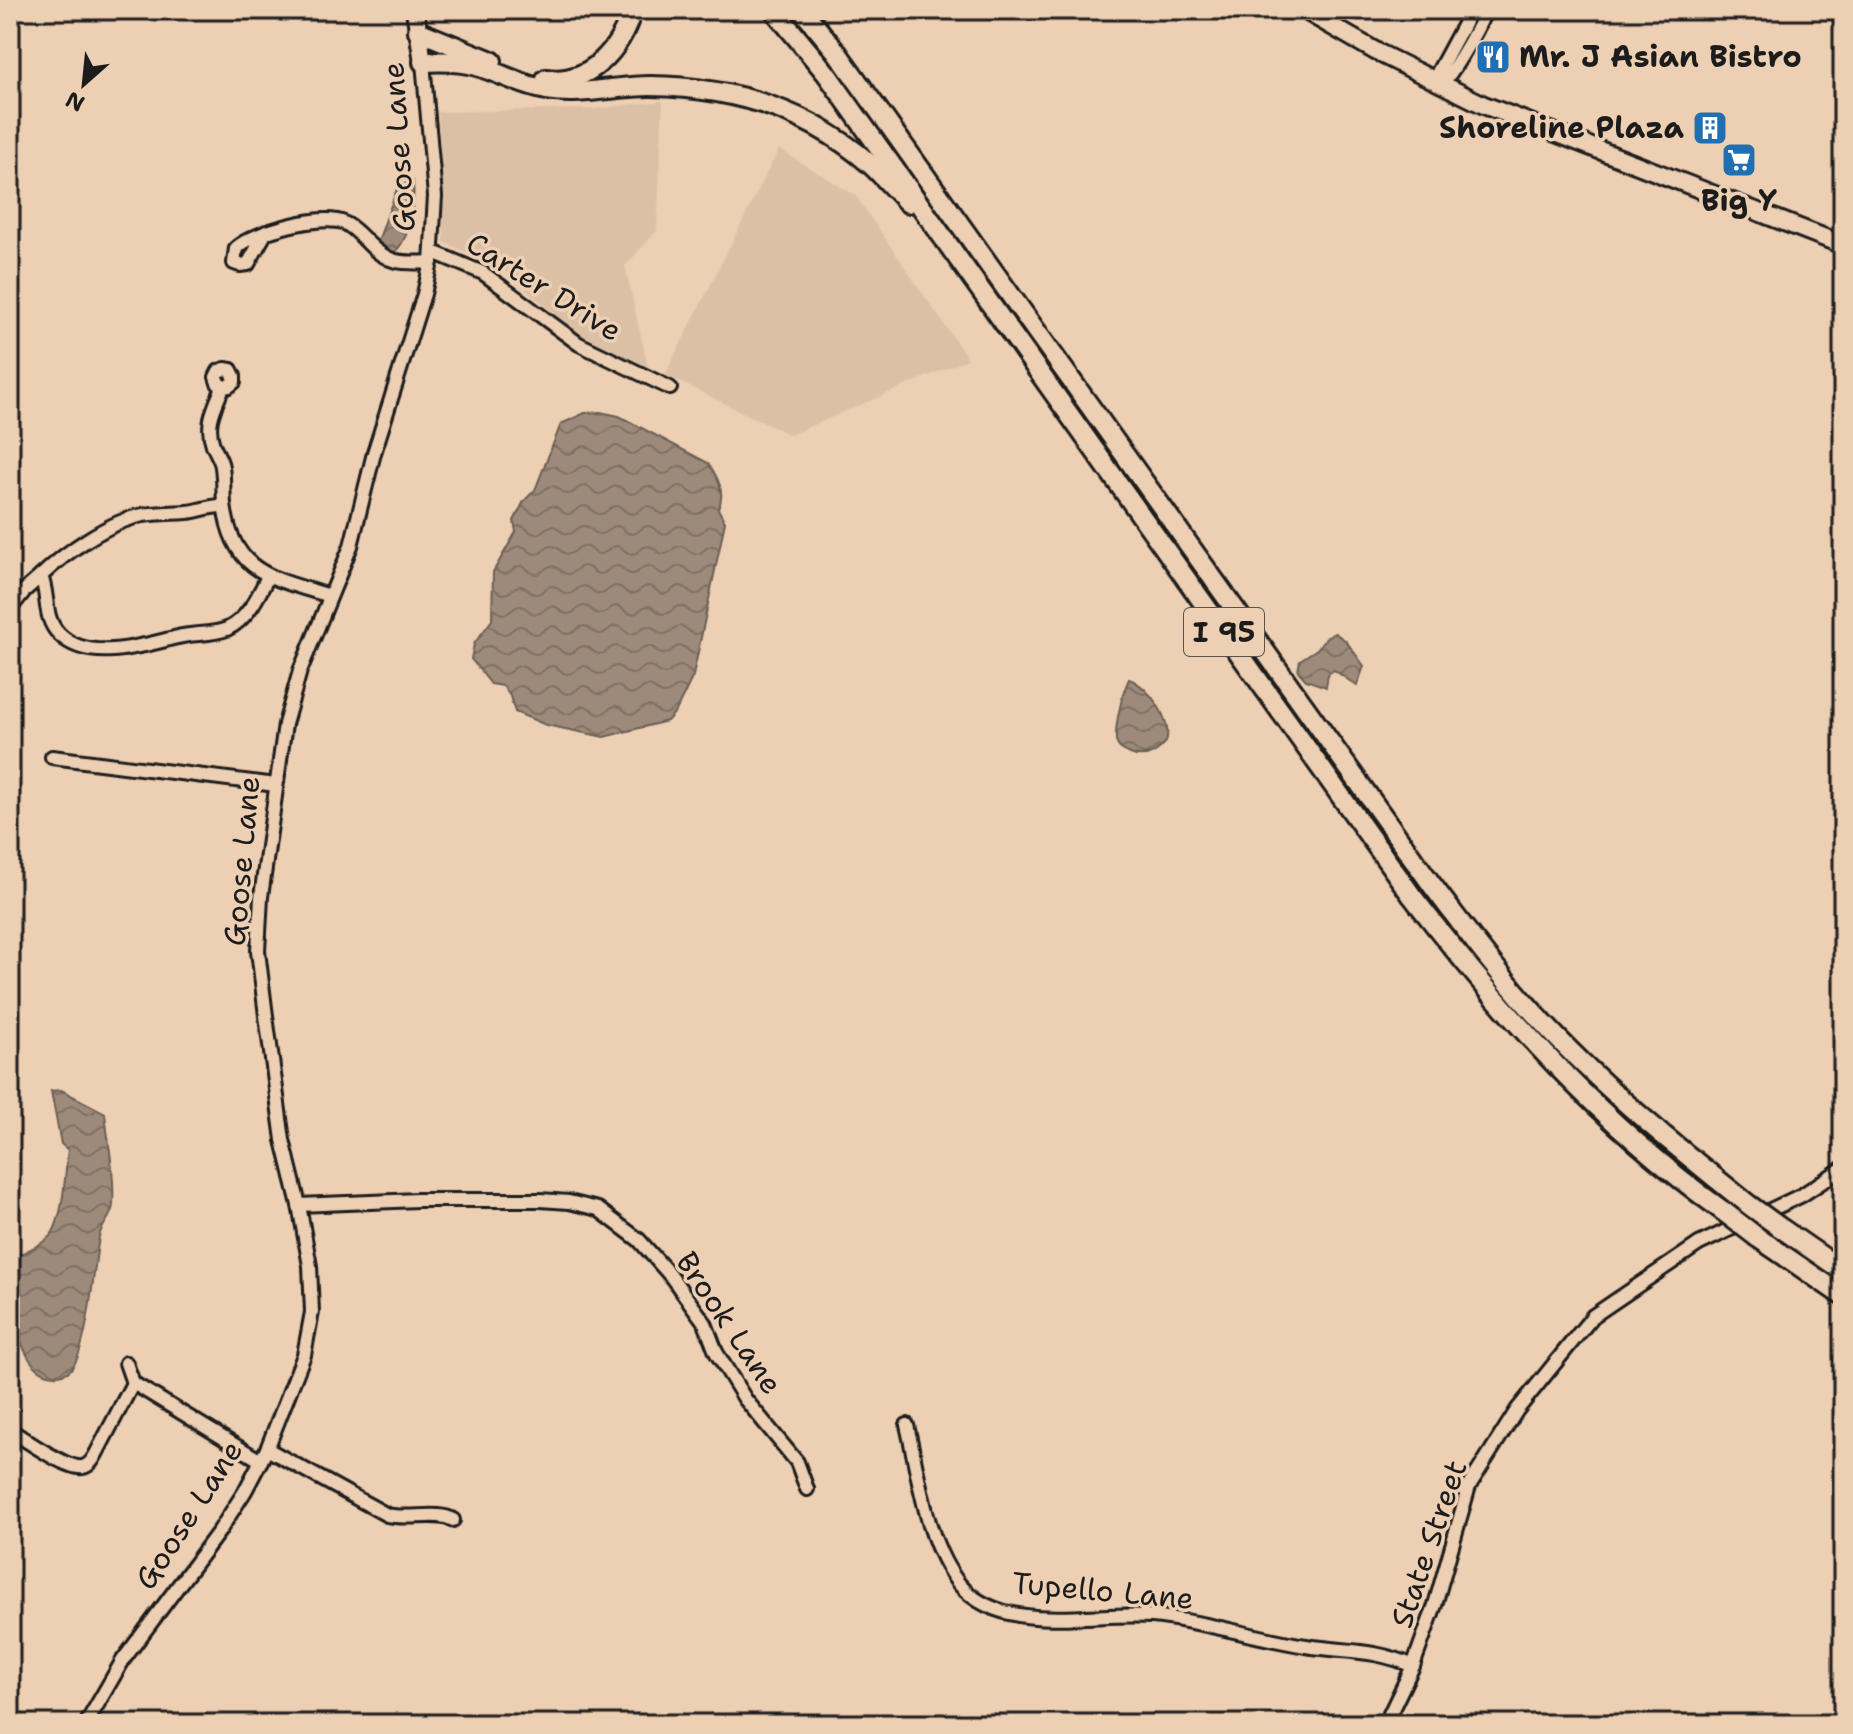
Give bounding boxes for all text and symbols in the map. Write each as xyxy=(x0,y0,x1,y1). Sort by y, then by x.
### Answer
place label: Mr. J Asian Bistro xyxy=(1519,36,1802,77)
restaurant icon: Mr. J Asian Bistro xyxy=(1474,38,1512,76)
north arrow xyxy=(44,44,124,124)
street label: Goose Lane xyxy=(372,61,425,233)
text: N xyxy=(61,84,89,118)
place label: Shoreline Plaza xyxy=(1439,107,1685,148)
building icon: Shoreline Plaza xyxy=(1691,109,1729,147)
supermarket icon: Big Y xyxy=(1720,141,1758,179)
place label: Big Y xyxy=(1701,180,1777,221)
street label: Carter Drive xyxy=(459,223,630,351)
road number: I 95 xyxy=(1184,608,1264,656)
street label: Goose Lane xyxy=(214,774,269,948)
street label: Brook Lane xyxy=(667,1243,792,1402)
street label: Goose Lane xyxy=(125,1432,252,1597)
street label: State Street xyxy=(1381,1455,1476,1633)
street label: Tupello Lane xyxy=(1011,1562,1195,1619)

